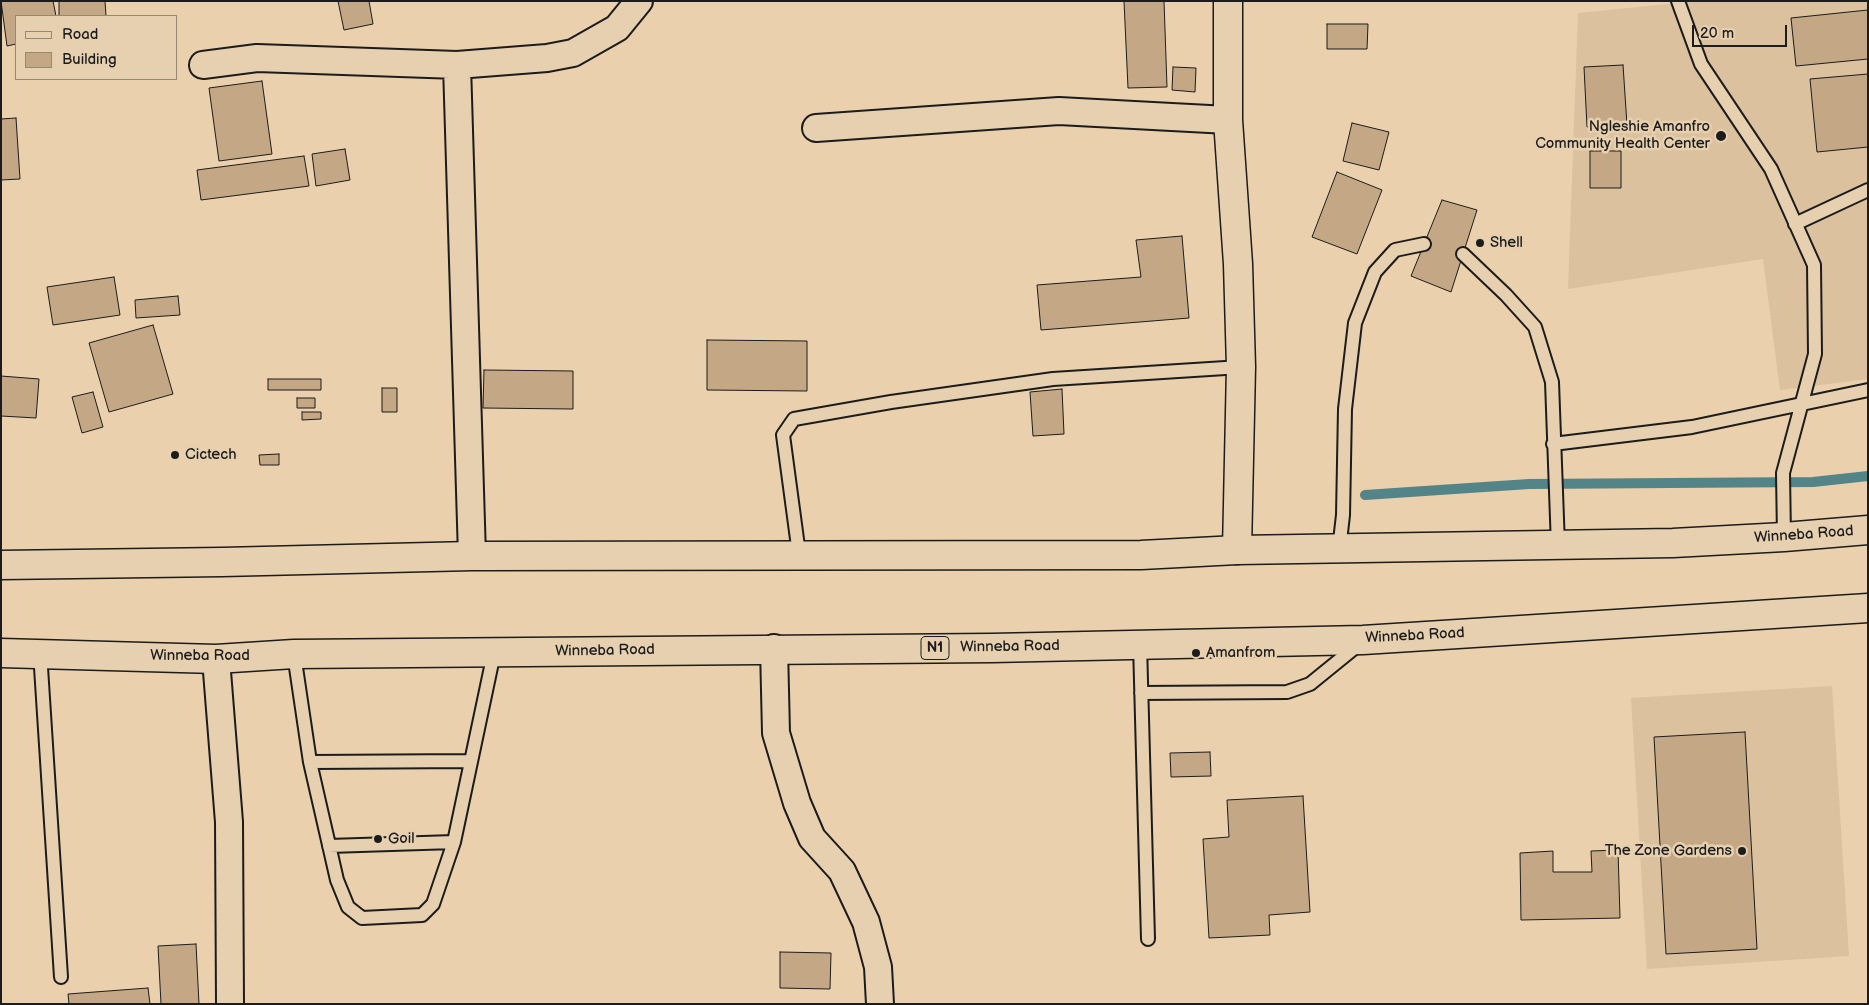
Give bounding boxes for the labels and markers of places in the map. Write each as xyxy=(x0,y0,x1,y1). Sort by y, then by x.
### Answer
place label: Ngleshie Amanfro Community Health Center xyxy=(1535,118,1710,153)
marker: Ngleshie Amanfro Community Health Center xyxy=(1714,129,1728,143)
place label: Shell xyxy=(1490,234,1523,252)
marker: Shell xyxy=(1474,237,1486,249)
place label: Cictech xyxy=(185,446,236,464)
marker: Cictech xyxy=(169,449,181,461)
place label: Amanfrom xyxy=(1206,644,1275,662)
marker: Amanfrom xyxy=(1190,647,1202,659)
place label: Goil xyxy=(388,830,415,848)
marker: Goil xyxy=(372,833,384,845)
place label: The Zone Gardens xyxy=(1605,842,1732,860)
marker: The Zone Gardens xyxy=(1736,845,1748,857)

